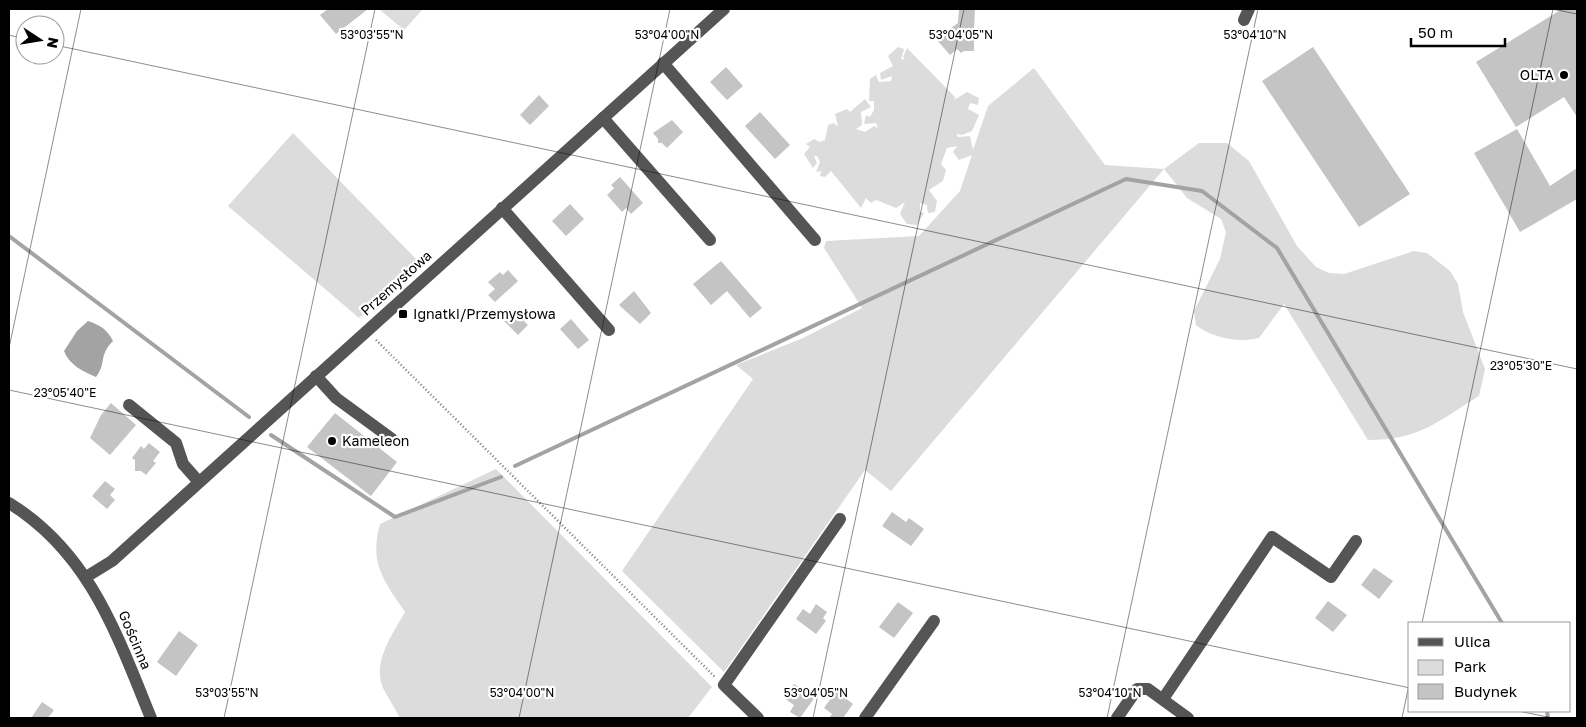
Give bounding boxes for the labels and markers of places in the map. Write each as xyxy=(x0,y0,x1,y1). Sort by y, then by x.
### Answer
place label: OLTA xyxy=(1520,66,1555,83)
marker: OLTA xyxy=(1558,69,1570,81)
place label: Ignatki/Przemysłowa xyxy=(413,305,556,322)
marker: Ignatki/Przemysłowa xyxy=(397,308,409,320)
place label: Kameleon xyxy=(342,432,409,449)
marker: Kameleon xyxy=(326,435,338,447)

